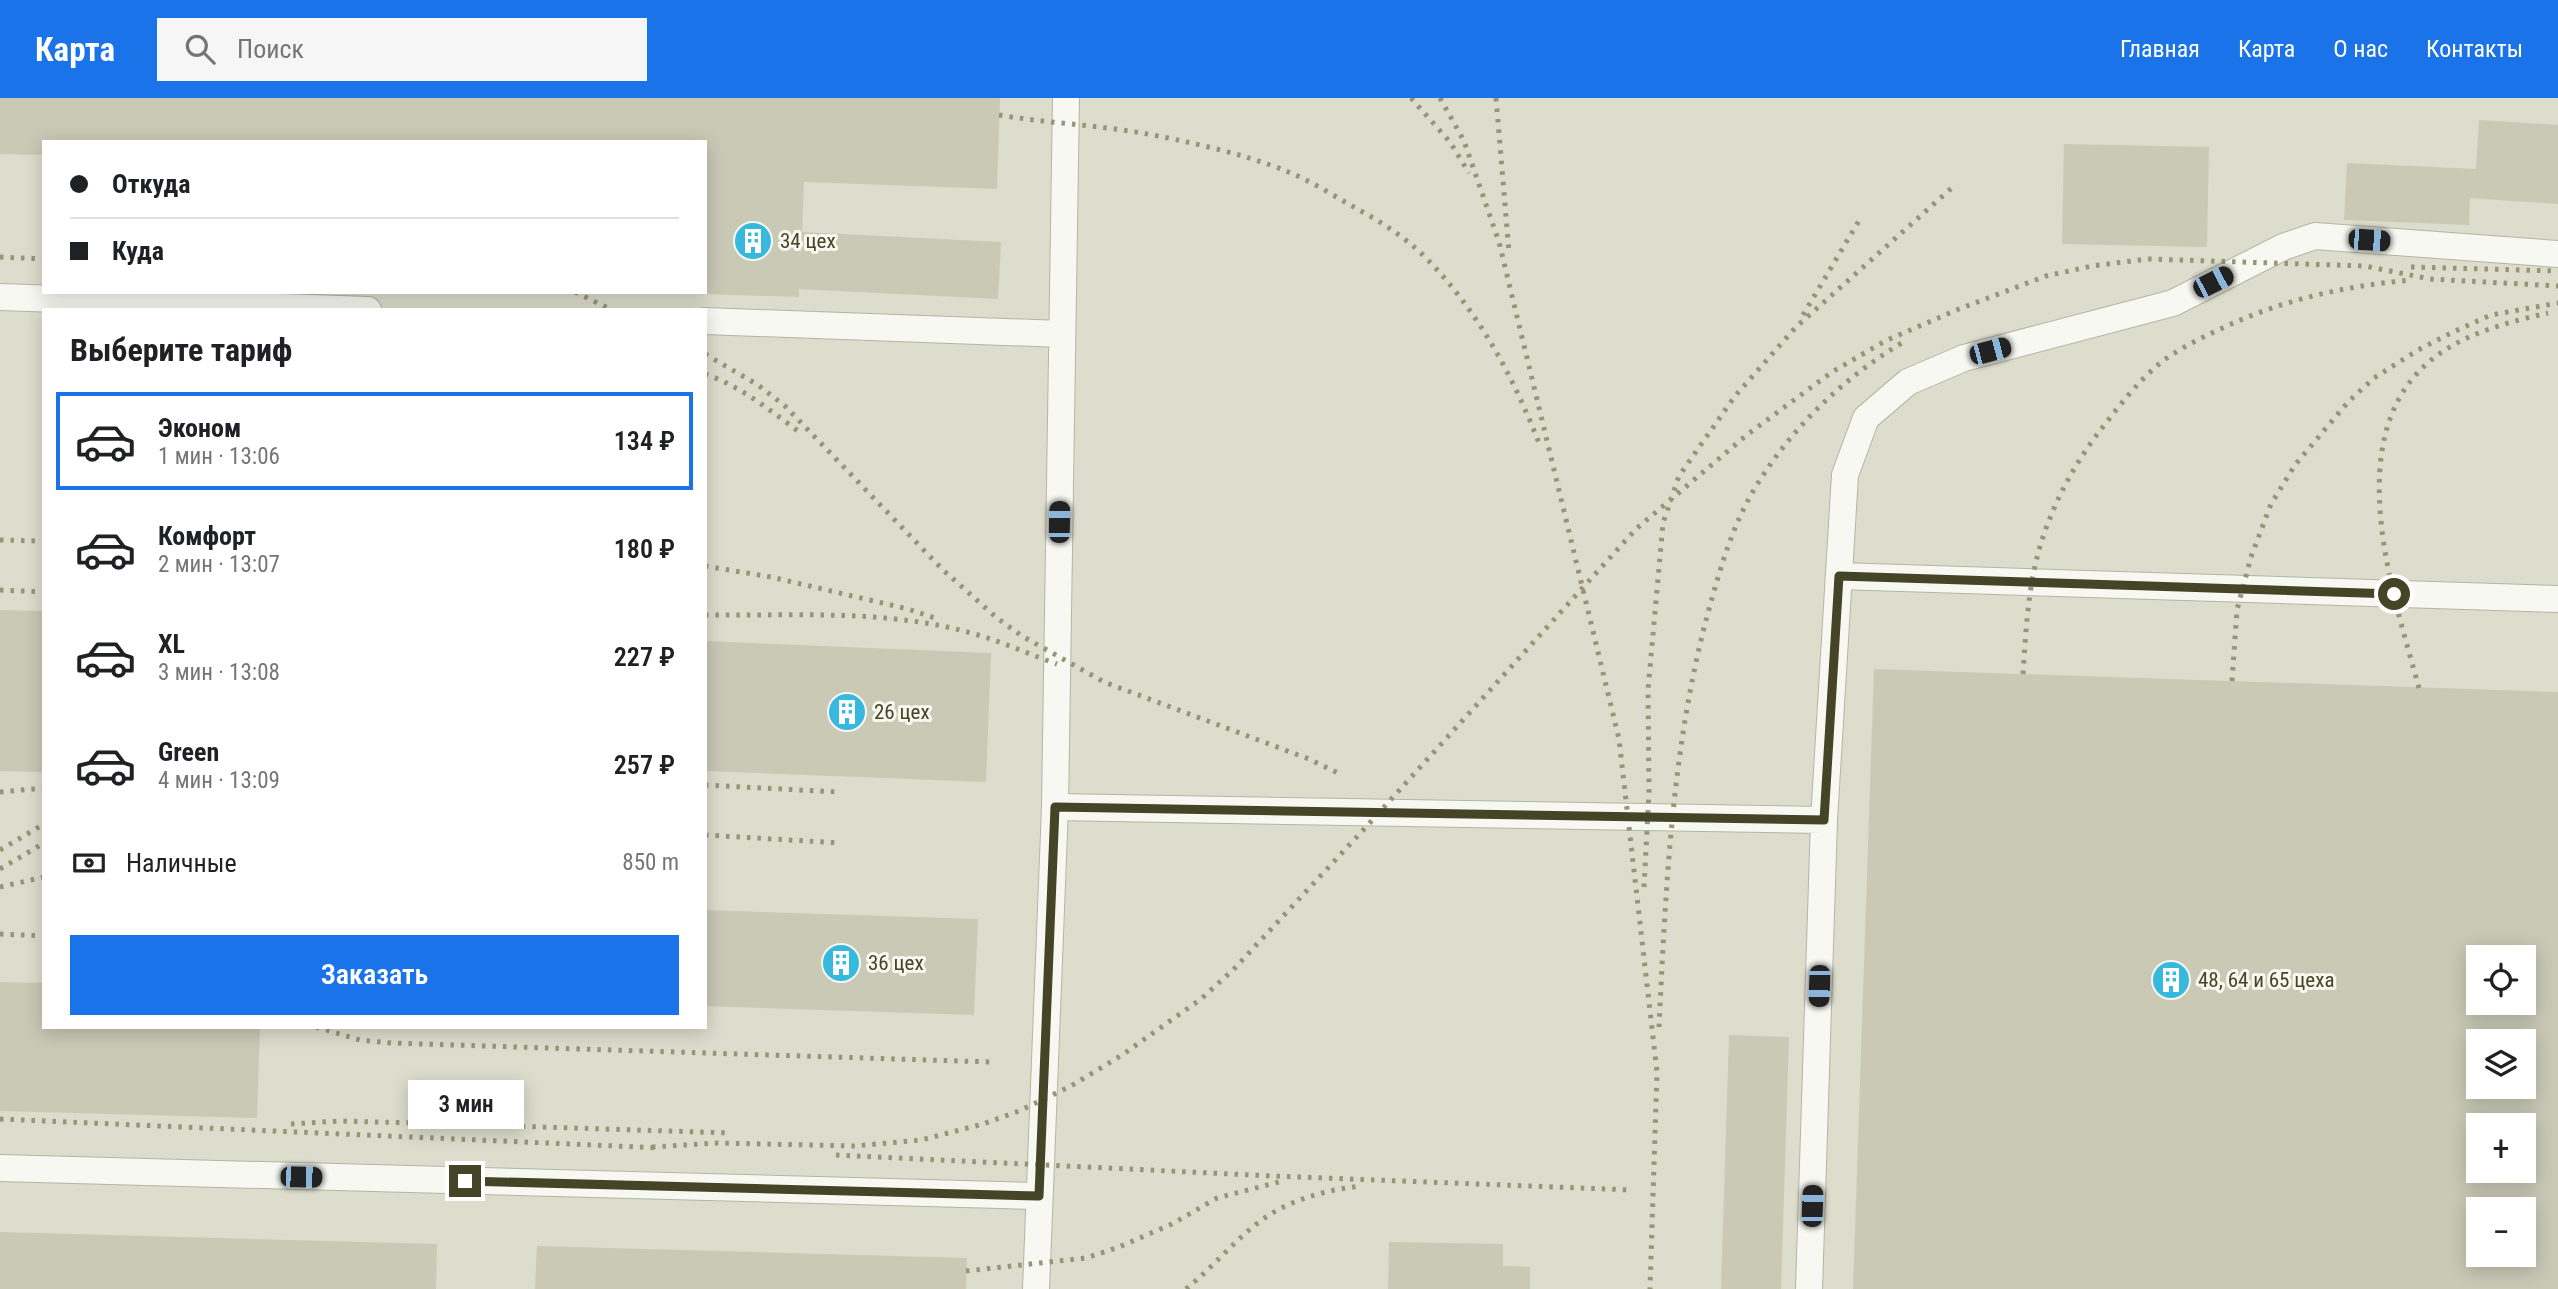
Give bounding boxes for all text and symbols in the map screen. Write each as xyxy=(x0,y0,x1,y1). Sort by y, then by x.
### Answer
search box xyxy=(157,18,647,81)
text: Карта xyxy=(35,30,115,69)
icon: search xyxy=(181,30,219,68)
text: Поиск xyxy=(237,34,304,64)
text: Главная xyxy=(2120,35,2200,63)
text: Карта xyxy=(2238,35,2295,63)
text: О нас xyxy=(2333,35,2388,63)
text: Контакты xyxy=(2426,35,2523,63)
text: Откуда xyxy=(112,169,190,199)
building icon: 34 цех xyxy=(732,220,774,262)
car xyxy=(2348,228,2391,252)
place label: 34 цех xyxy=(780,229,836,253)
text: Куда xyxy=(112,236,164,266)
car xyxy=(2190,263,2237,301)
text: Выберите тариф xyxy=(70,331,292,369)
car xyxy=(1967,335,2014,367)
icon: car xyxy=(74,410,137,473)
text: Эконом xyxy=(158,413,241,443)
text: 134 ₽ xyxy=(614,426,675,456)
text: 1 мин · 13:06 xyxy=(158,443,280,470)
car xyxy=(1049,501,1070,543)
icon: car xyxy=(74,518,137,581)
text: Комфорт xyxy=(158,521,256,551)
text: 180 ₽ xyxy=(614,534,675,564)
text: 2 мин · 13:07 xyxy=(158,551,280,578)
route start xyxy=(2378,578,2410,610)
icon: car xyxy=(74,626,137,689)
text: XL xyxy=(158,629,185,659)
text: 227 ₽ xyxy=(614,642,675,672)
text: 3 мин · 13:08 xyxy=(158,659,280,686)
building icon: 26 цех xyxy=(826,691,868,733)
place label: 26 цех xyxy=(874,700,930,724)
icon: car xyxy=(74,734,137,797)
text: Green xyxy=(158,737,219,767)
text: 257 ₽ xyxy=(614,750,675,780)
text: 4 мин · 13:09 xyxy=(158,767,280,794)
icon: cash xyxy=(70,844,108,882)
text: Наличные xyxy=(126,848,237,878)
text: 850 m xyxy=(622,849,679,876)
button: Заказать xyxy=(70,935,679,1015)
building icon: 36 цех xyxy=(820,942,862,984)
map controls xyxy=(2466,945,2536,1267)
button: locate xyxy=(2466,945,2536,1015)
place label: 36 цех xyxy=(868,951,924,975)
building icon: 48, 64 и 65 цеха xyxy=(2150,959,2192,1001)
car xyxy=(1808,965,1831,1007)
place label: 48, 64 и 65 цеха xyxy=(2198,968,2334,992)
button: layers xyxy=(2466,1029,2536,1099)
callout: 3 мин xyxy=(407,1080,523,1128)
text: 3 мин xyxy=(438,1091,494,1118)
button: + xyxy=(2466,1113,2536,1183)
route end xyxy=(449,1165,481,1197)
car xyxy=(280,1166,323,1188)
car xyxy=(1801,1185,1824,1227)
button: − xyxy=(2466,1197,2536,1267)

